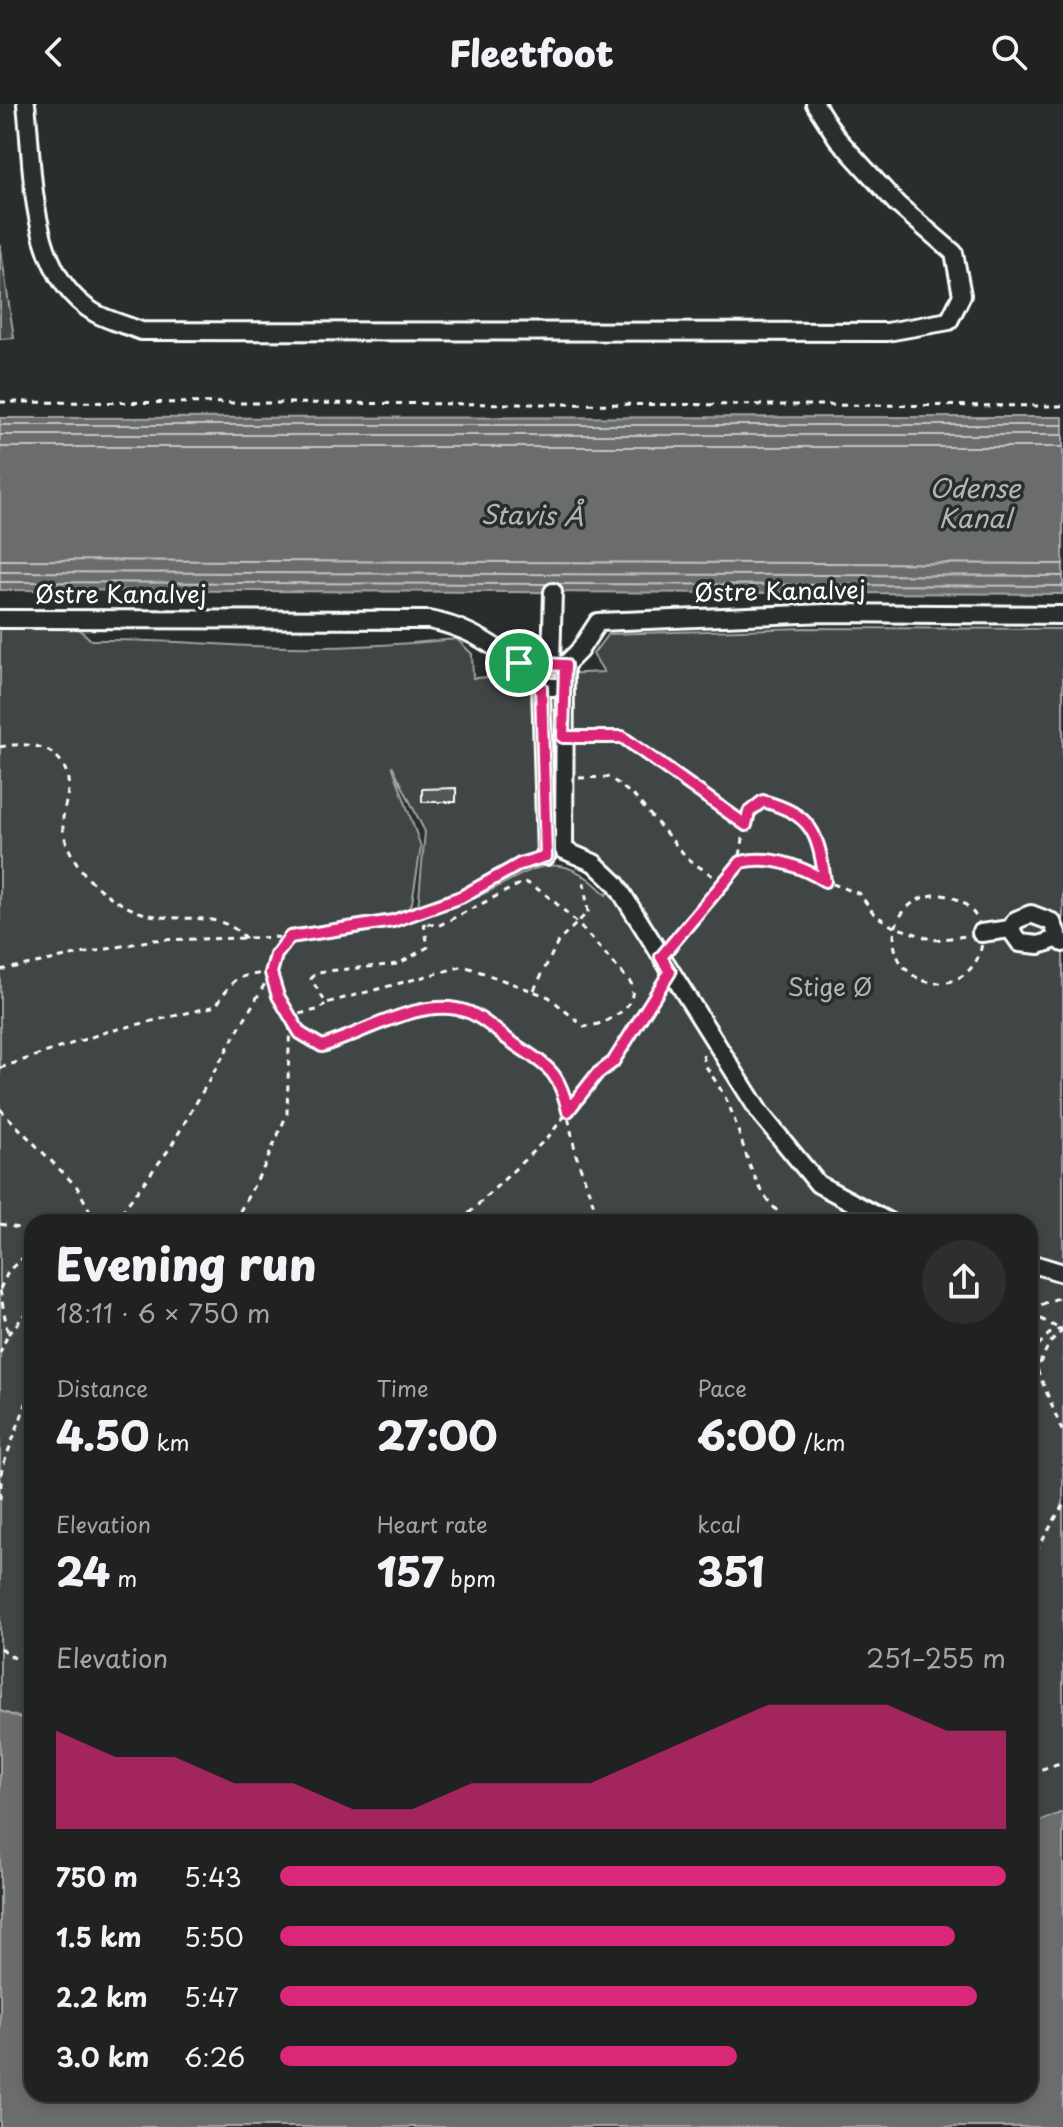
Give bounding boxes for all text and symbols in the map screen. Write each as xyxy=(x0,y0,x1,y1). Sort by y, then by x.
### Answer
text: Fleetfoot xyxy=(449,25,614,79)
icon: back xyxy=(32,30,76,74)
icon: search xyxy=(987,30,1031,74)
water label: Odense Kanal xyxy=(929,468,1023,537)
water label: Stavis Å xyxy=(480,494,585,535)
street label: Østre Kanalvej xyxy=(694,571,866,609)
street label: Østre Kanalvej xyxy=(35,575,207,611)
pin xyxy=(485,629,553,697)
icon: arrive xyxy=(497,641,541,685)
park label: Stige Ø xyxy=(788,968,872,1004)
text: Evening run xyxy=(56,1230,317,1296)
button: share xyxy=(922,1240,1006,1324)
text: 18:11 · 6 × 750 m xyxy=(56,1293,271,1332)
text: Distance xyxy=(56,1371,148,1404)
text: Time xyxy=(377,1371,429,1404)
text: Pace xyxy=(697,1371,747,1404)
text: 4.50 xyxy=(56,1404,149,1465)
text: 27:00 xyxy=(377,1404,497,1465)
text: 6:00 xyxy=(697,1404,796,1465)
text: km xyxy=(149,1425,190,1458)
text: /km xyxy=(796,1425,846,1458)
text: Elevation xyxy=(56,1507,151,1540)
text: Heart rate xyxy=(377,1507,488,1540)
text: kcal xyxy=(697,1507,741,1540)
text: 24 xyxy=(56,1540,110,1601)
text: 157 xyxy=(377,1540,443,1601)
text: 351 xyxy=(697,1540,764,1601)
text: m xyxy=(110,1561,137,1594)
text: bpm xyxy=(443,1561,496,1594)
text: Elevation xyxy=(56,1638,168,1677)
text: 251–255 m xyxy=(866,1638,1006,1677)
text: 750 m xyxy=(56,1857,138,1896)
text: 5:43 xyxy=(184,1857,242,1896)
text: 1.5 km xyxy=(56,1917,142,1956)
text: 5:50 xyxy=(184,1917,244,1956)
text: 2.2 km xyxy=(56,1977,147,2016)
text: 5:47 xyxy=(184,1977,239,2016)
text: 3.0 km xyxy=(56,2037,149,2076)
text: 6:26 xyxy=(184,2037,245,2076)

